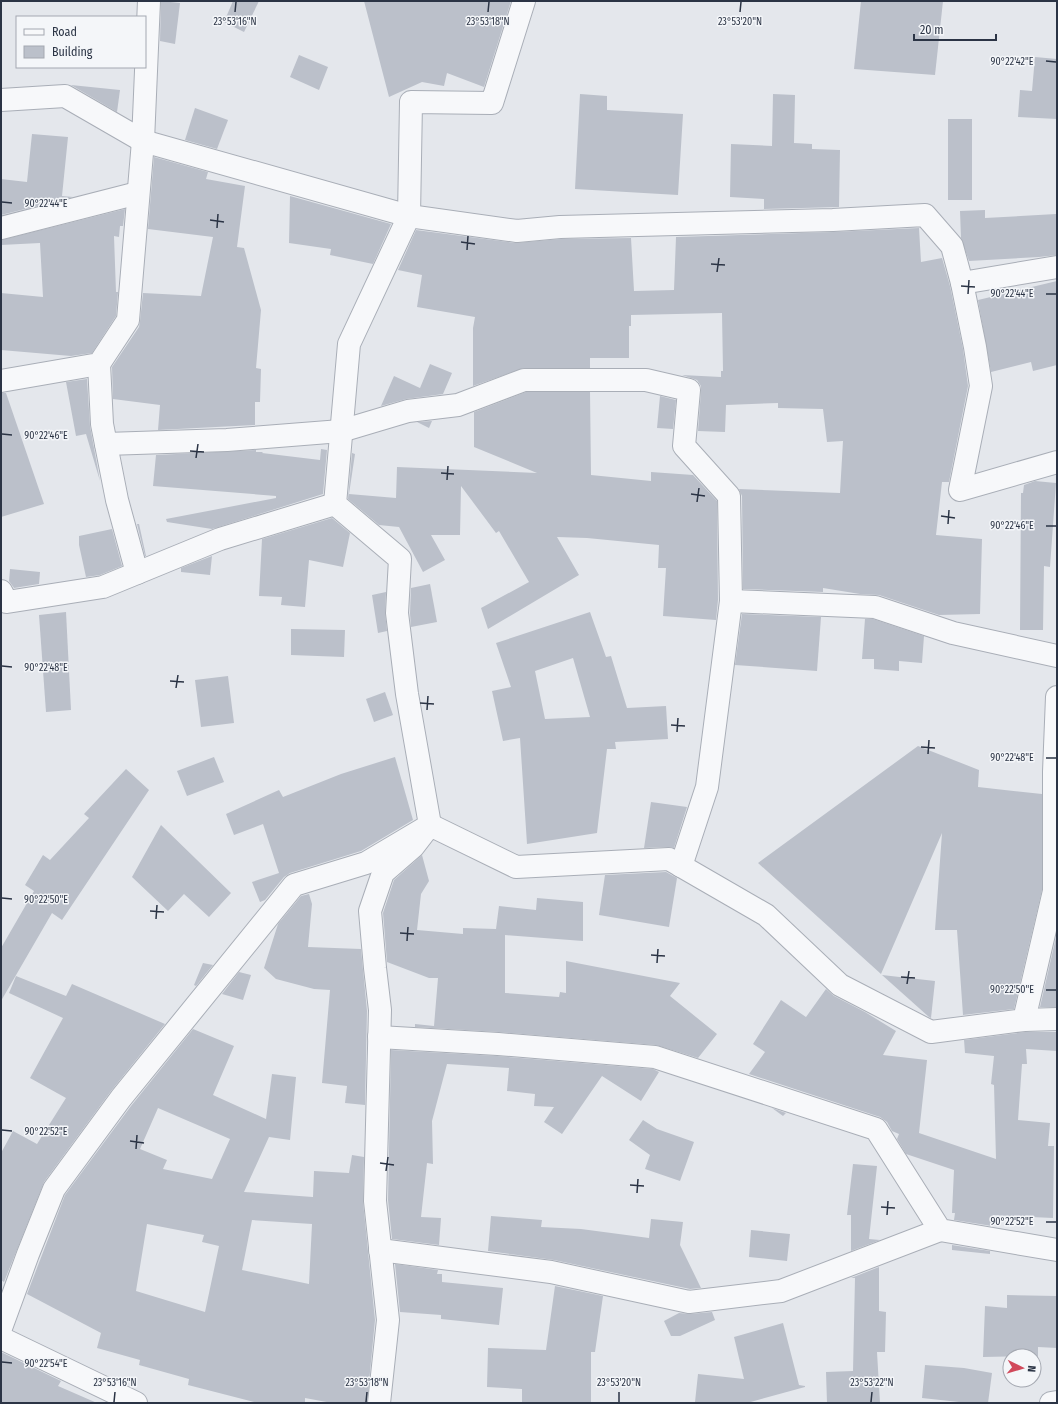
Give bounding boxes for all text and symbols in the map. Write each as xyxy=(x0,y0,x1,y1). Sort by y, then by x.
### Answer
legend xyxy=(16,16,146,68)
text: 23°53'16"N xyxy=(213,16,257,28)
text: 23°53'18"N xyxy=(466,16,510,28)
text: 23°53'20"N xyxy=(718,16,762,28)
scale bar xyxy=(914,16,996,42)
text: 20 m xyxy=(920,23,944,37)
text: Road xyxy=(52,25,77,39)
text: Building xyxy=(52,45,93,59)
text: 90°22'42"E xyxy=(991,56,1034,68)
text: 90°22'44"E xyxy=(25,198,68,210)
text: 90°22'44"E xyxy=(991,288,1034,300)
text: 90°22'46"E xyxy=(24,430,68,442)
text: 90°22'46"E xyxy=(990,520,1034,532)
text: 90°22'48"E xyxy=(24,662,68,674)
text: 90°22'48"E xyxy=(990,752,1034,764)
text: 90°22'50"E xyxy=(24,894,68,906)
text: 90°22'50"E xyxy=(990,984,1034,996)
text: 90°22'52"E xyxy=(25,1126,68,1138)
text: 90°22'52"E xyxy=(991,1216,1034,1228)
north arrow xyxy=(1002,1348,1042,1388)
text: 90°22'54"E xyxy=(25,1358,68,1370)
text: N xyxy=(1025,1365,1038,1373)
text: 23°53'16"N xyxy=(93,1377,137,1389)
text: 23°53'18"N xyxy=(345,1377,389,1389)
text: 23°53'20"N xyxy=(597,1377,641,1389)
text: 23°53'22"N xyxy=(850,1377,894,1389)

